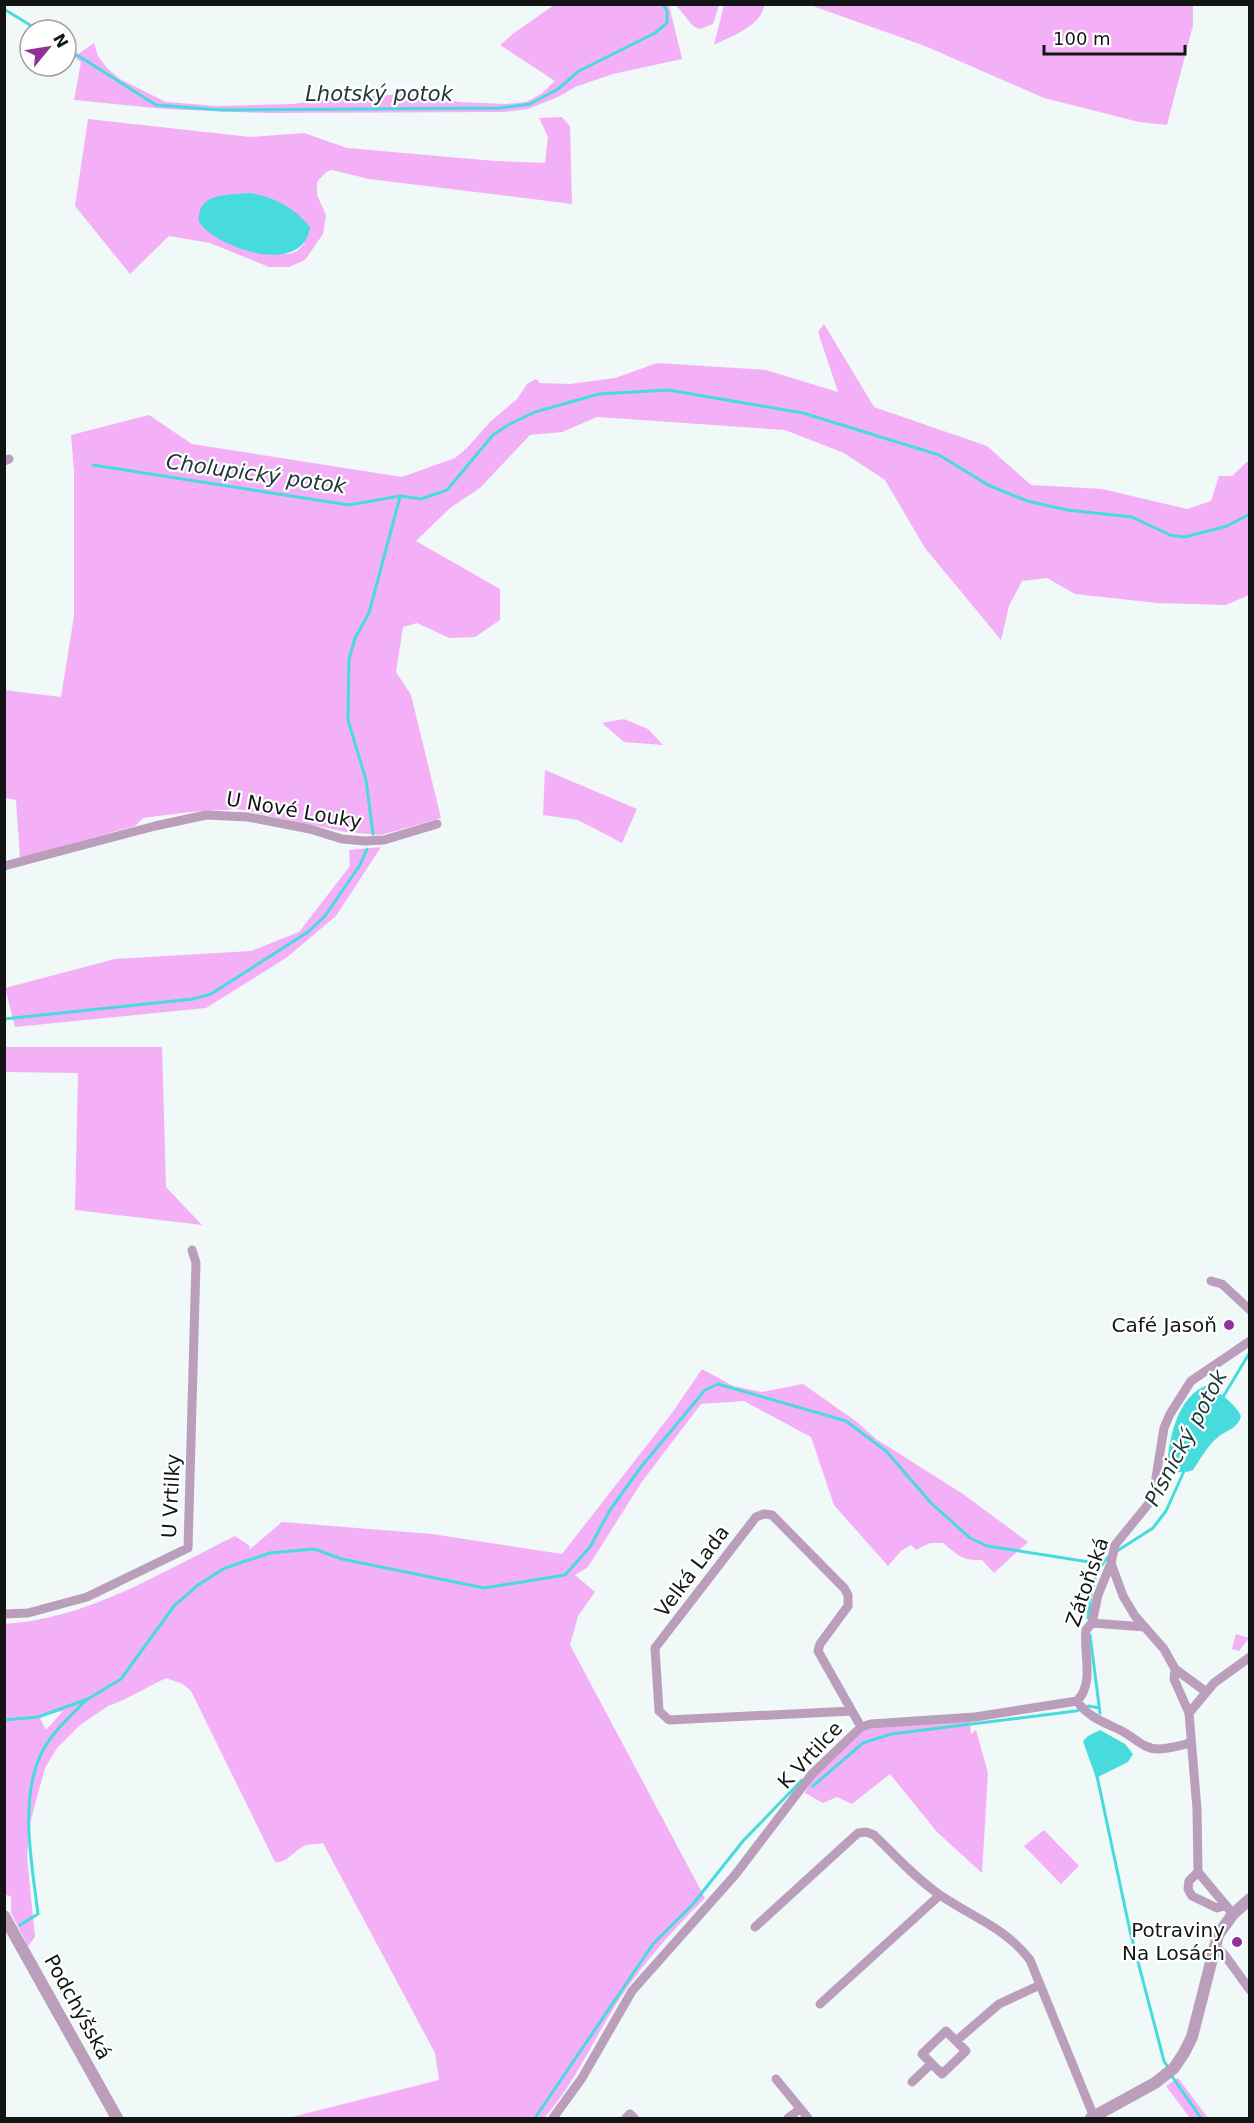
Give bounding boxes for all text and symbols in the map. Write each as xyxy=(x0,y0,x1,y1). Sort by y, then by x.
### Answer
north arrow xyxy=(18,18,78,78)
scale bar xyxy=(1044,18,1185,56)
text: 100 m xyxy=(1053,28,1111,49)
text: N xyxy=(49,30,72,51)
water label: Lhotský potok xyxy=(305,82,454,106)
water label: Cholupický potok xyxy=(165,449,348,499)
street label: U Nové Louky xyxy=(224,786,364,834)
place label: Café Jasoň xyxy=(1112,1313,1217,1337)
marker: Café Jasoň xyxy=(1222,1318,1236,1332)
water label: Písnický potok xyxy=(1140,1365,1232,1510)
street label: U Vrtilky xyxy=(157,1453,185,1539)
street label: Velká Lada xyxy=(650,1521,734,1621)
street label: Zátoňská xyxy=(1061,1534,1113,1630)
street label: K Vrtilce xyxy=(773,1716,847,1794)
place label: Potraviny Na Losách xyxy=(1122,1918,1225,1965)
marker: Potraviny Na Losách xyxy=(1230,1935,1244,1949)
street label: Podchýšská xyxy=(39,1950,117,2064)

